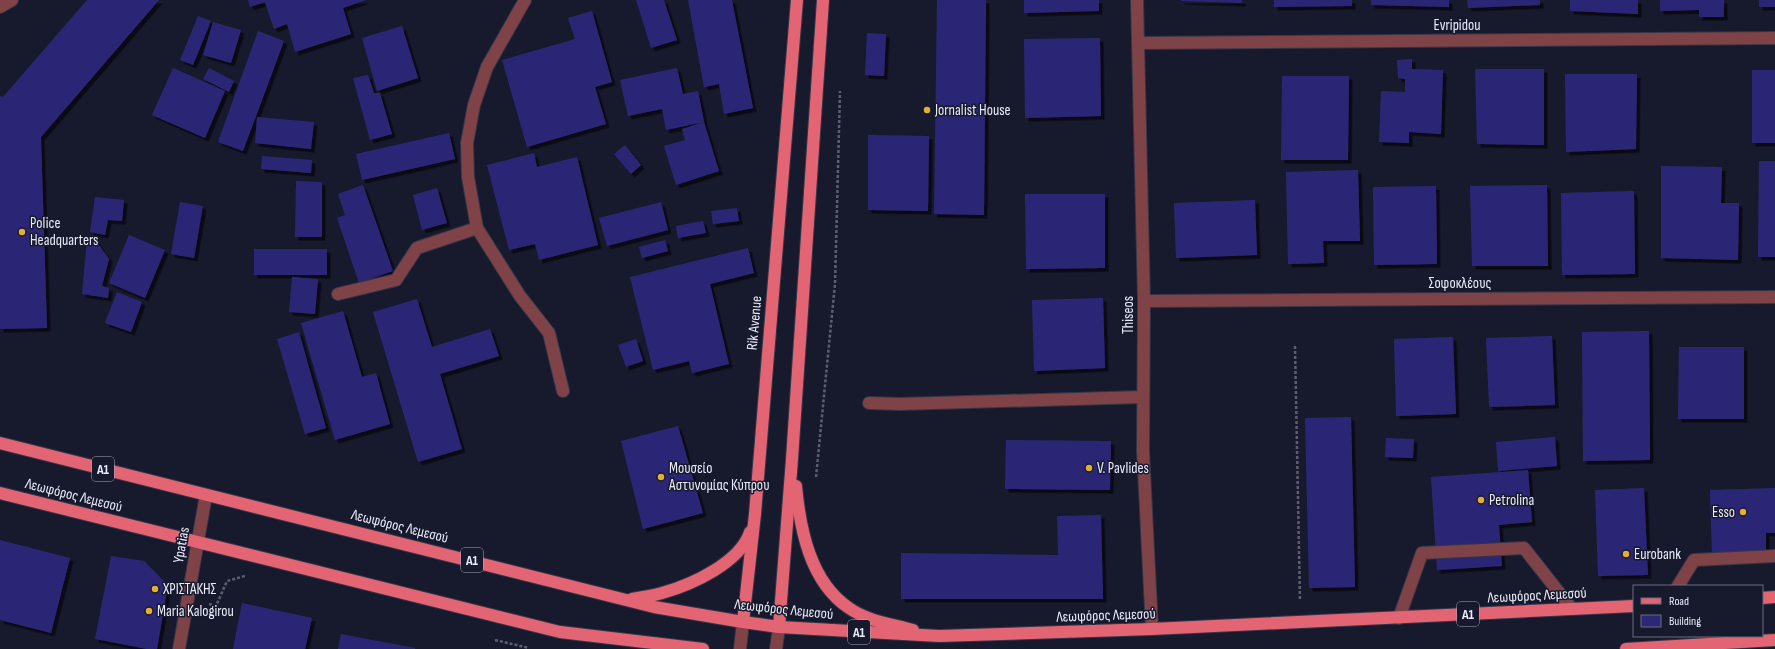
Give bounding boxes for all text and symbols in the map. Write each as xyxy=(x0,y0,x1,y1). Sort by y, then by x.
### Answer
street label: Evripidou xyxy=(1434,16,1480,35)
place label: Jornalist House xyxy=(934,101,1011,120)
marker: Jornalist House xyxy=(922,105,932,115)
place label: Police Headquarters xyxy=(30,214,98,250)
marker: Police Headquarters xyxy=(17,227,27,237)
street label: Σοφοκλέους xyxy=(1429,274,1492,293)
street label: Rik Avenue xyxy=(743,295,766,351)
street label: Thiseos xyxy=(1119,296,1138,334)
road number: A1 xyxy=(92,457,114,481)
place label: Μουσείο Αστυνομίας Κύπρου xyxy=(668,459,770,495)
place label: V. Pavlides xyxy=(1097,459,1149,478)
marker: V. Pavlides xyxy=(1084,463,1094,473)
marker: Μουσείο Αστυνομίας Κύπρου xyxy=(656,472,666,482)
street label: Λεωφόρος Λεμεσού xyxy=(22,474,124,517)
place label: Petrolina xyxy=(1489,491,1534,510)
marker: Petrolina xyxy=(1476,495,1486,505)
place label: Esso xyxy=(1712,503,1735,522)
street label: Λεωφόρος Λεμεσού xyxy=(348,505,450,548)
marker: Esso xyxy=(1738,507,1748,517)
street label: Ypatias xyxy=(169,526,194,565)
place label: Eurobank xyxy=(1634,545,1681,564)
road number: A1 xyxy=(461,548,483,572)
marker: Eurobank xyxy=(1621,549,1631,559)
place label: ΧΡΙΣΤΑΚΗΣ xyxy=(162,580,217,599)
street label: Λεωφόρος Λεμεσού xyxy=(1486,583,1587,608)
marker: ΧΡΙΣΤΑΚΗΣ xyxy=(150,584,160,594)
legend xyxy=(1633,585,1763,637)
text: Road xyxy=(1669,594,1689,609)
street label: Λεωφόρος Λεμεσού xyxy=(733,595,834,624)
place label: Maria Kalogirou xyxy=(157,602,234,621)
road number: A1 xyxy=(1457,602,1479,626)
street label: Λεωφόρος Λεμεσού xyxy=(1055,604,1156,627)
marker: Maria Kalogirou xyxy=(144,606,154,616)
text: Building xyxy=(1669,614,1701,629)
road number: A1 xyxy=(848,620,870,644)

